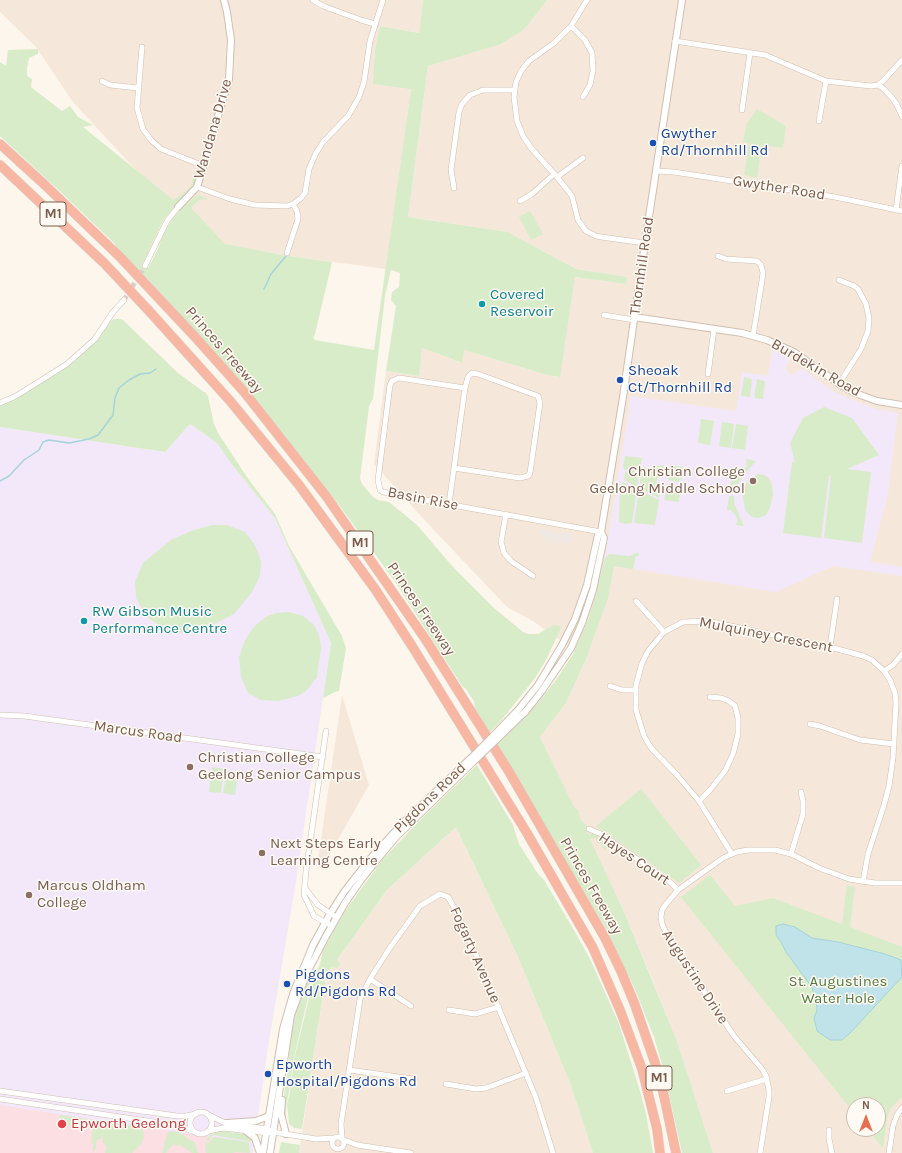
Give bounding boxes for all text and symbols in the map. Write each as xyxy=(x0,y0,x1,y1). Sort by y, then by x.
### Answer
street label: Wandana Drive xyxy=(190,77,236,181)
place label: Gwyther Rd/Thornhill Rd xyxy=(661,125,768,160)
marker: Gwyther Rd/Thornhill Rd xyxy=(648,138,658,148)
street label: Gwyther Road xyxy=(731,172,827,204)
road number: M1 xyxy=(40,202,66,226)
street label: Thornhill Road xyxy=(626,216,658,316)
place label: Covered Reservoir xyxy=(490,286,554,321)
marker: Covered Reservoir xyxy=(477,299,487,309)
street label: Princes Freeway xyxy=(181,303,267,397)
street label: Burdekin Road xyxy=(768,335,864,401)
place label: Sheoak Ct/Thornhill Rd xyxy=(628,362,732,397)
marker: Sheoak Ct/Thornhill Rd xyxy=(615,375,625,385)
place label: Christian College Geelong Middle School xyxy=(590,463,745,498)
marker: Christian College Geelong Middle School xyxy=(748,476,758,486)
street label: Basin Rise xyxy=(386,483,460,515)
road number: M1 xyxy=(347,531,373,555)
street label: Princes Freeway xyxy=(383,559,459,659)
place label: RW Gibson Music Performance Centre xyxy=(92,603,227,638)
street label: Mulquiney Crescent xyxy=(698,613,834,657)
marker: RW Gibson Music Performance Centre xyxy=(79,616,89,626)
street label: Marcus Road xyxy=(93,717,183,747)
place label: Christian College Geelong Senior Campus xyxy=(198,749,361,784)
street label: Pigdons Road xyxy=(390,759,470,837)
marker: Christian College Geelong Senior Campus xyxy=(185,762,195,772)
street label: Hayes Court xyxy=(595,829,673,889)
street label: Princes Freeway xyxy=(556,834,626,938)
place label: Next Steps Early Learning Centre xyxy=(270,835,381,870)
marker: Next Steps Early Learning Centre xyxy=(257,848,267,858)
place label: Marcus Oldham College xyxy=(37,877,146,912)
marker: Marcus Oldham College xyxy=(24,890,34,900)
street label: Fogarty Avenue xyxy=(446,904,504,1006)
street label: Augustine Drive xyxy=(658,927,732,1027)
place label: Pigdons Rd/Pigdons Rd xyxy=(295,966,396,1001)
park label: St. Augustines Water Hole xyxy=(789,973,887,1008)
marker: Pigdons Rd/Pigdons Rd xyxy=(282,979,292,989)
place label: Epworth Hospital/Pigdons Rd xyxy=(276,1056,417,1091)
road number: M1 xyxy=(646,1066,672,1090)
marker: Epworth Hospital/Pigdons Rd xyxy=(263,1069,273,1079)
north arrow xyxy=(846,1097,886,1137)
text: N xyxy=(862,1099,870,1112)
place label: Epworth Geelong xyxy=(71,1115,186,1133)
marker: Epworth Geelong xyxy=(56,1118,68,1130)

